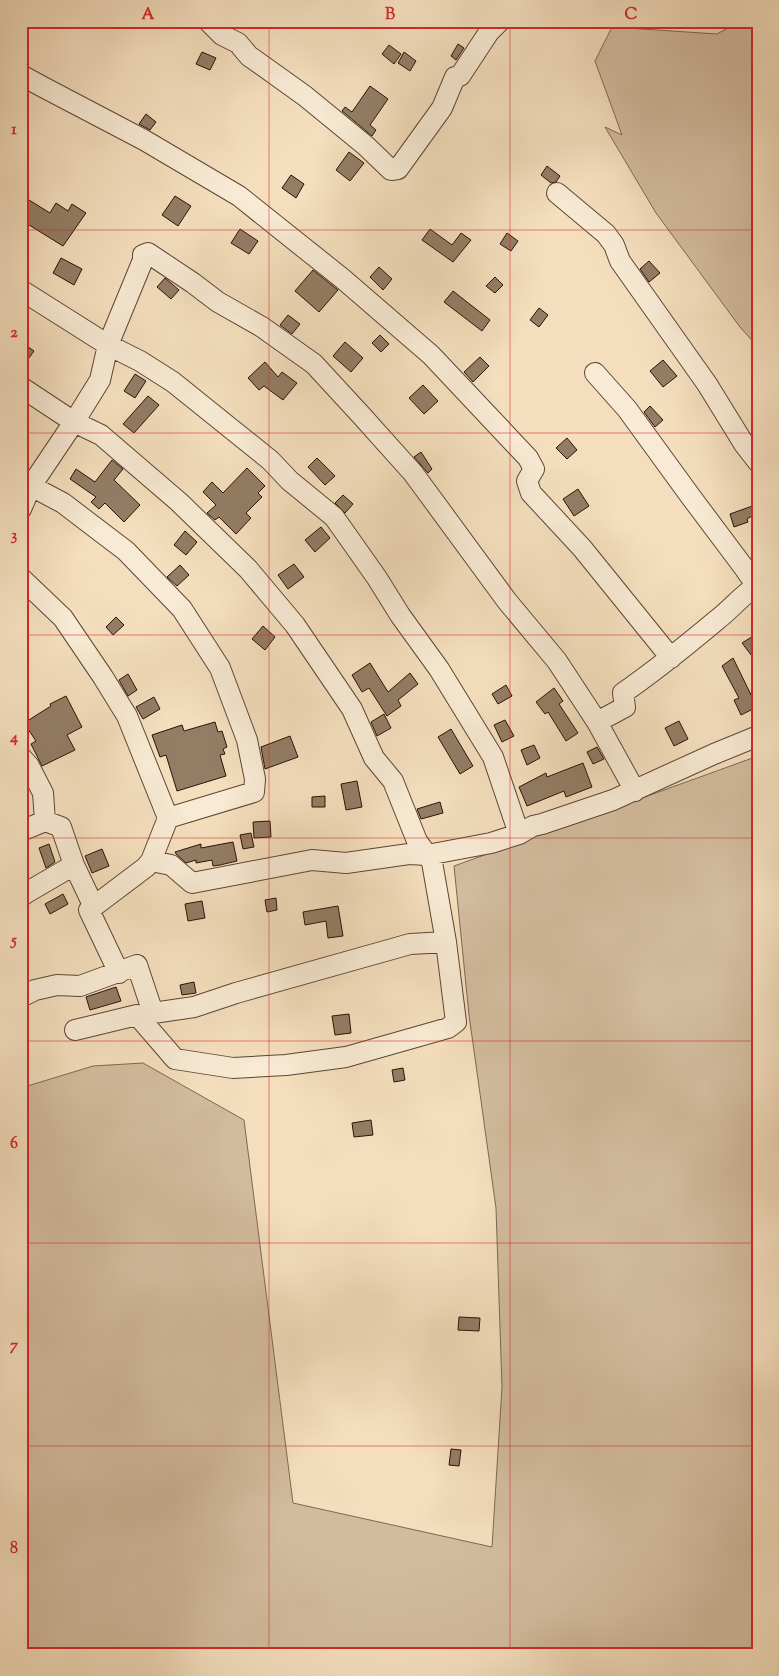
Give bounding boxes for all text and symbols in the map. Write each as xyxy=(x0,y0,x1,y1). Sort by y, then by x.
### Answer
text: A xyxy=(142,4,155,27)
text: B xyxy=(385,4,395,27)
text: C xyxy=(625,4,638,27)
text: 1 xyxy=(11,119,17,142)
text: 2 xyxy=(10,322,18,345)
text: 3 xyxy=(11,525,18,548)
text: 4 xyxy=(9,727,18,750)
text: 5 xyxy=(9,930,17,953)
text: 6 xyxy=(10,1133,18,1156)
text: 7 xyxy=(10,1335,19,1358)
text: 8 xyxy=(10,1538,18,1561)

